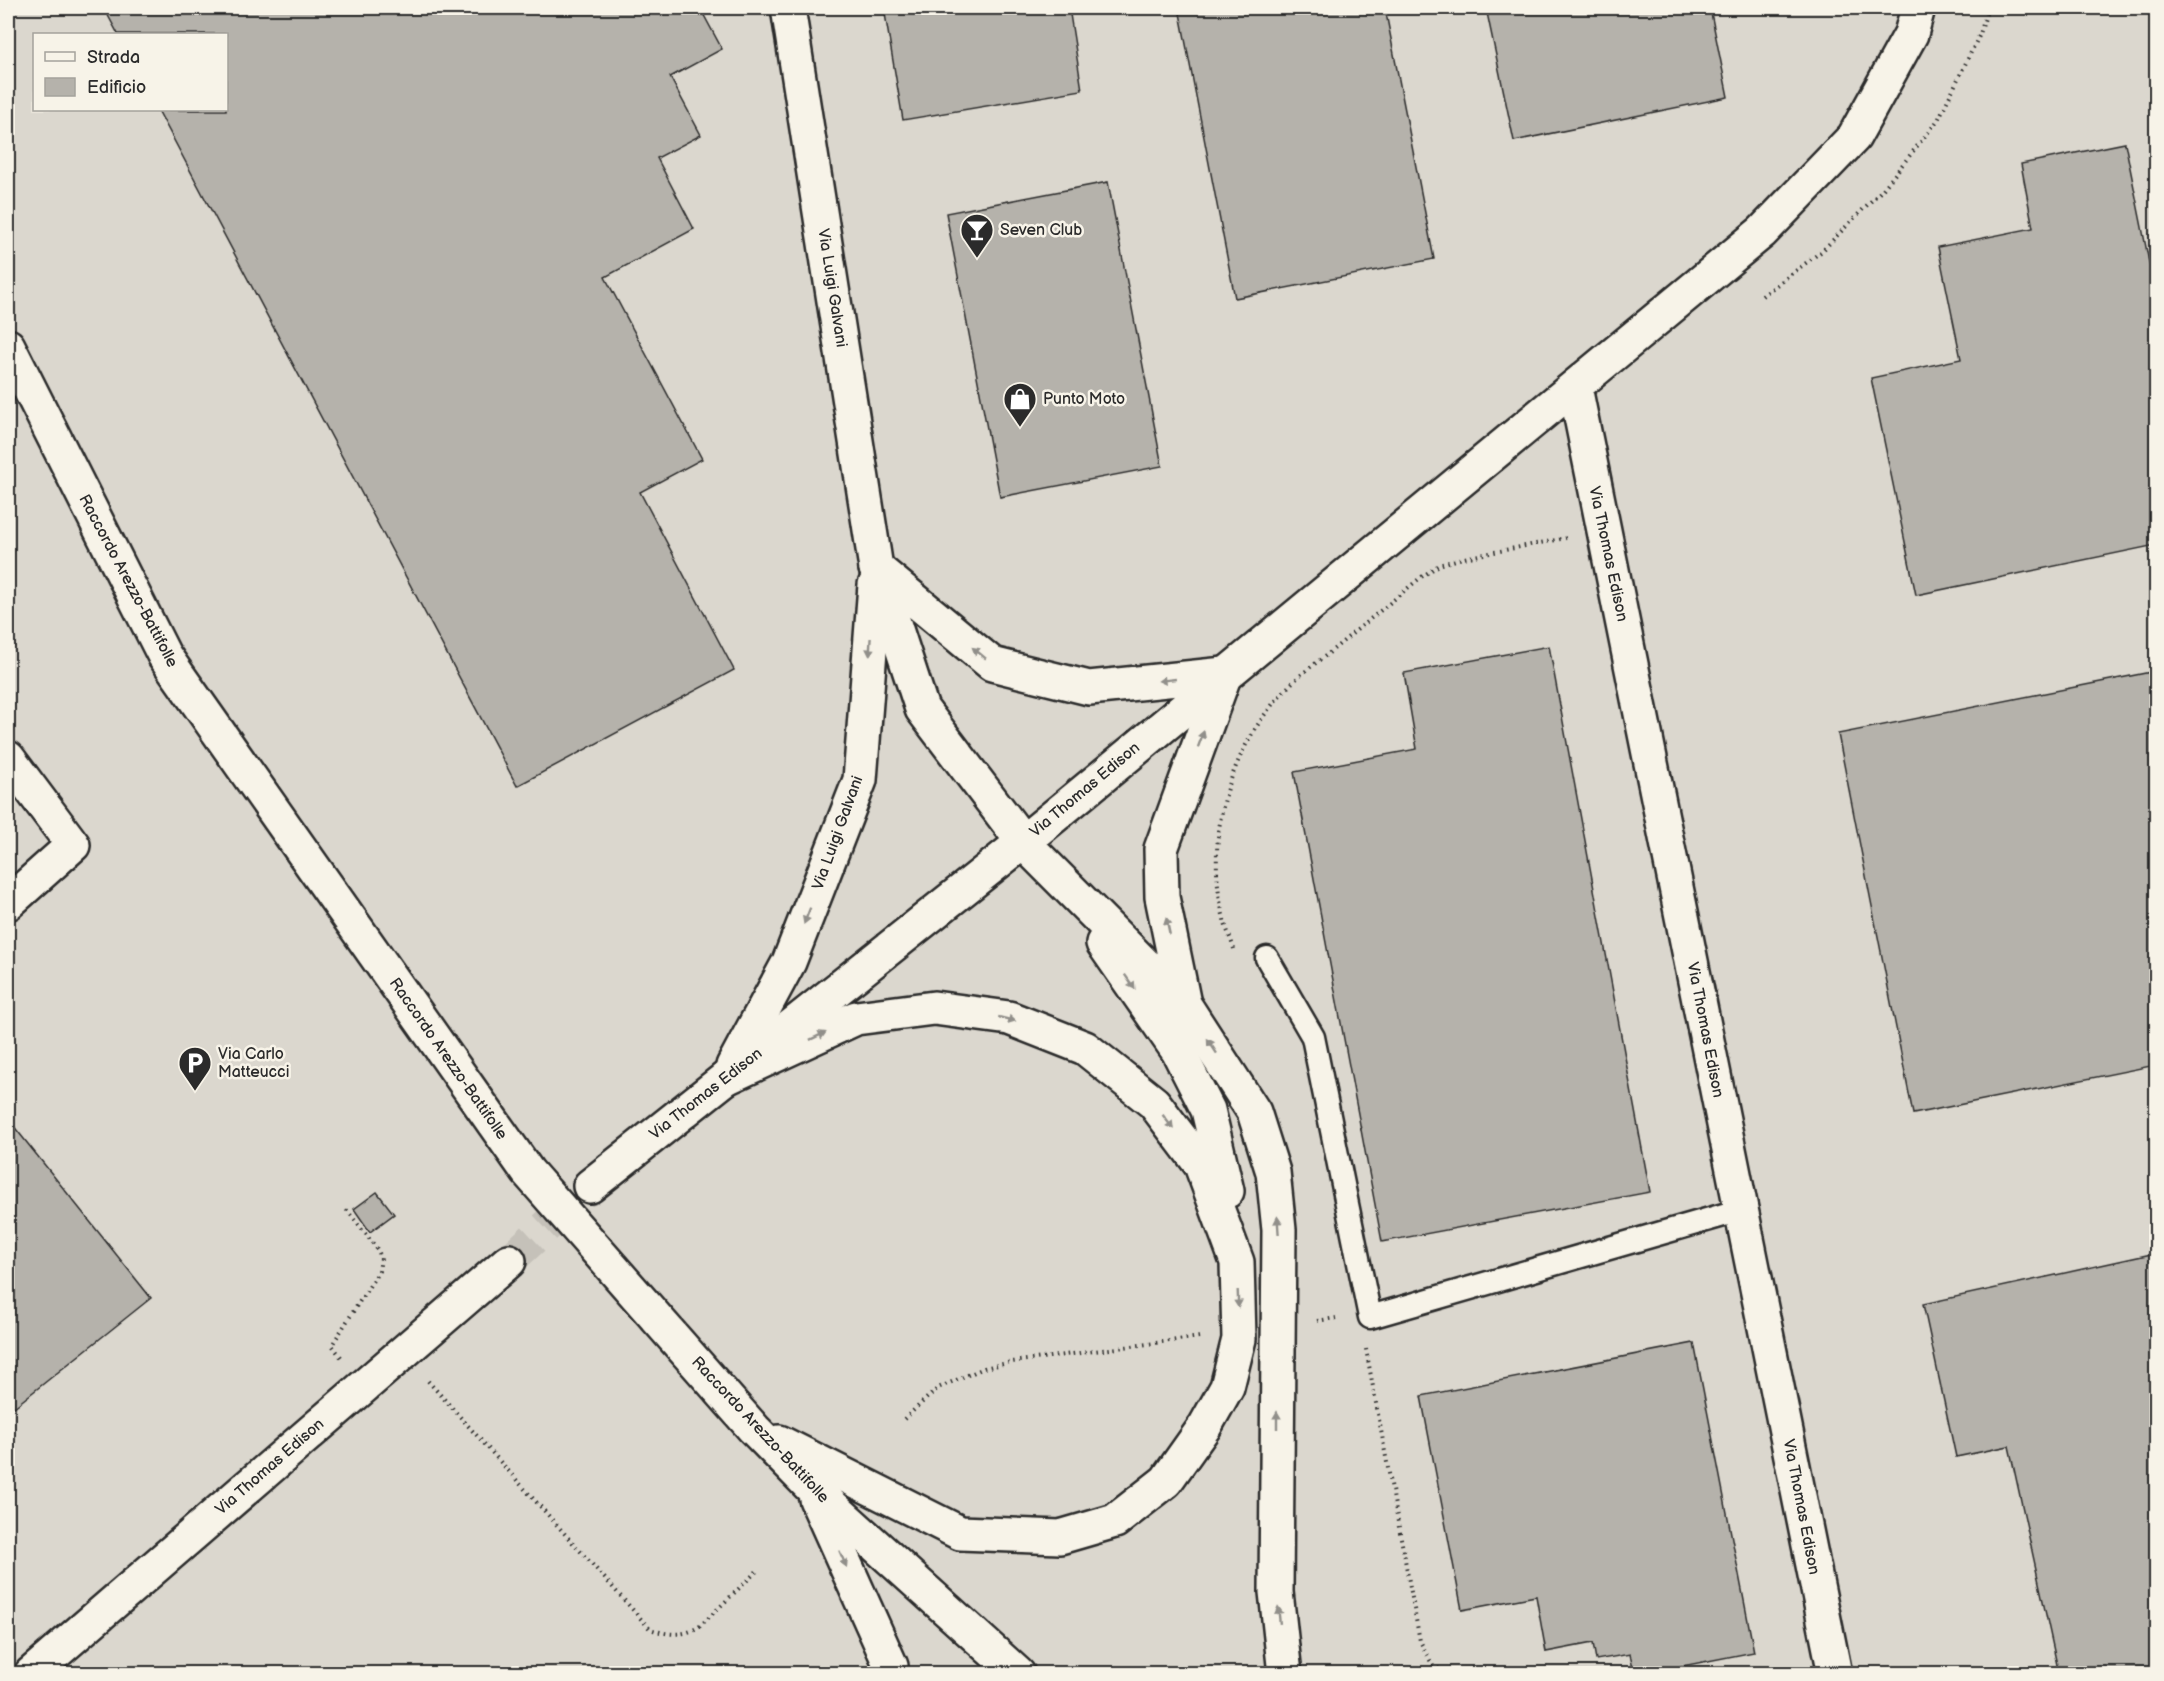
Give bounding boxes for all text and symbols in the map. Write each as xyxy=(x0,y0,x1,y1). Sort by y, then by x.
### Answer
legend xyxy=(33,33,228,111)
text: Strada xyxy=(87,47,140,68)
text: Edificio xyxy=(87,77,146,98)
bar icon: Seven Club xyxy=(959,212,995,259)
place label: Seven Club xyxy=(1000,221,1082,240)
street label: Via Luigi Galvani xyxy=(813,227,851,349)
shop icon: Punto Moto xyxy=(1002,381,1038,428)
place label: Punto Moto xyxy=(1043,390,1125,409)
street label: Via Thomas Edison xyxy=(1584,485,1632,623)
street label: Raccordo Arezzo-Battifolle xyxy=(74,491,182,671)
one-way arrow xyxy=(865,638,875,657)
one-way arrow xyxy=(971,647,987,660)
one-way arrow xyxy=(1158,675,1177,685)
one-way arrow xyxy=(1197,730,1207,748)
street label: Via Thomas Edison xyxy=(1026,738,1144,842)
street label: Via Luigi Galvani xyxy=(809,773,867,893)
one-way arrow xyxy=(802,907,811,925)
one-way arrow xyxy=(1163,916,1172,935)
street label: Via Thomas Edison xyxy=(1683,961,1727,1099)
one-way arrow xyxy=(1124,974,1135,990)
street label: Raccordo Arezzo-Battifolle xyxy=(385,975,511,1144)
one-way arrow xyxy=(998,1015,1016,1025)
one-way arrow xyxy=(809,1032,826,1041)
one-way arrow xyxy=(1206,1038,1217,1054)
street label: Via Thomas Edison xyxy=(646,1044,766,1144)
parking icon: Via Carlo Matteucci xyxy=(177,1045,213,1092)
place label: Via Carlo Matteucci xyxy=(218,1045,289,1082)
one-way arrow xyxy=(1162,1114,1174,1129)
one-way arrow xyxy=(1273,1216,1283,1235)
one-way arrow xyxy=(1233,1290,1243,1309)
street label: Raccordo Arezzo-Battifolle xyxy=(687,1353,833,1507)
one-way arrow xyxy=(1272,1411,1282,1430)
street label: Via Thomas Edison xyxy=(212,1415,328,1519)
street label: Via Thomas Edison xyxy=(1779,1438,1823,1576)
one-way arrow xyxy=(838,1550,847,1567)
one-way arrow xyxy=(1274,1606,1284,1625)

